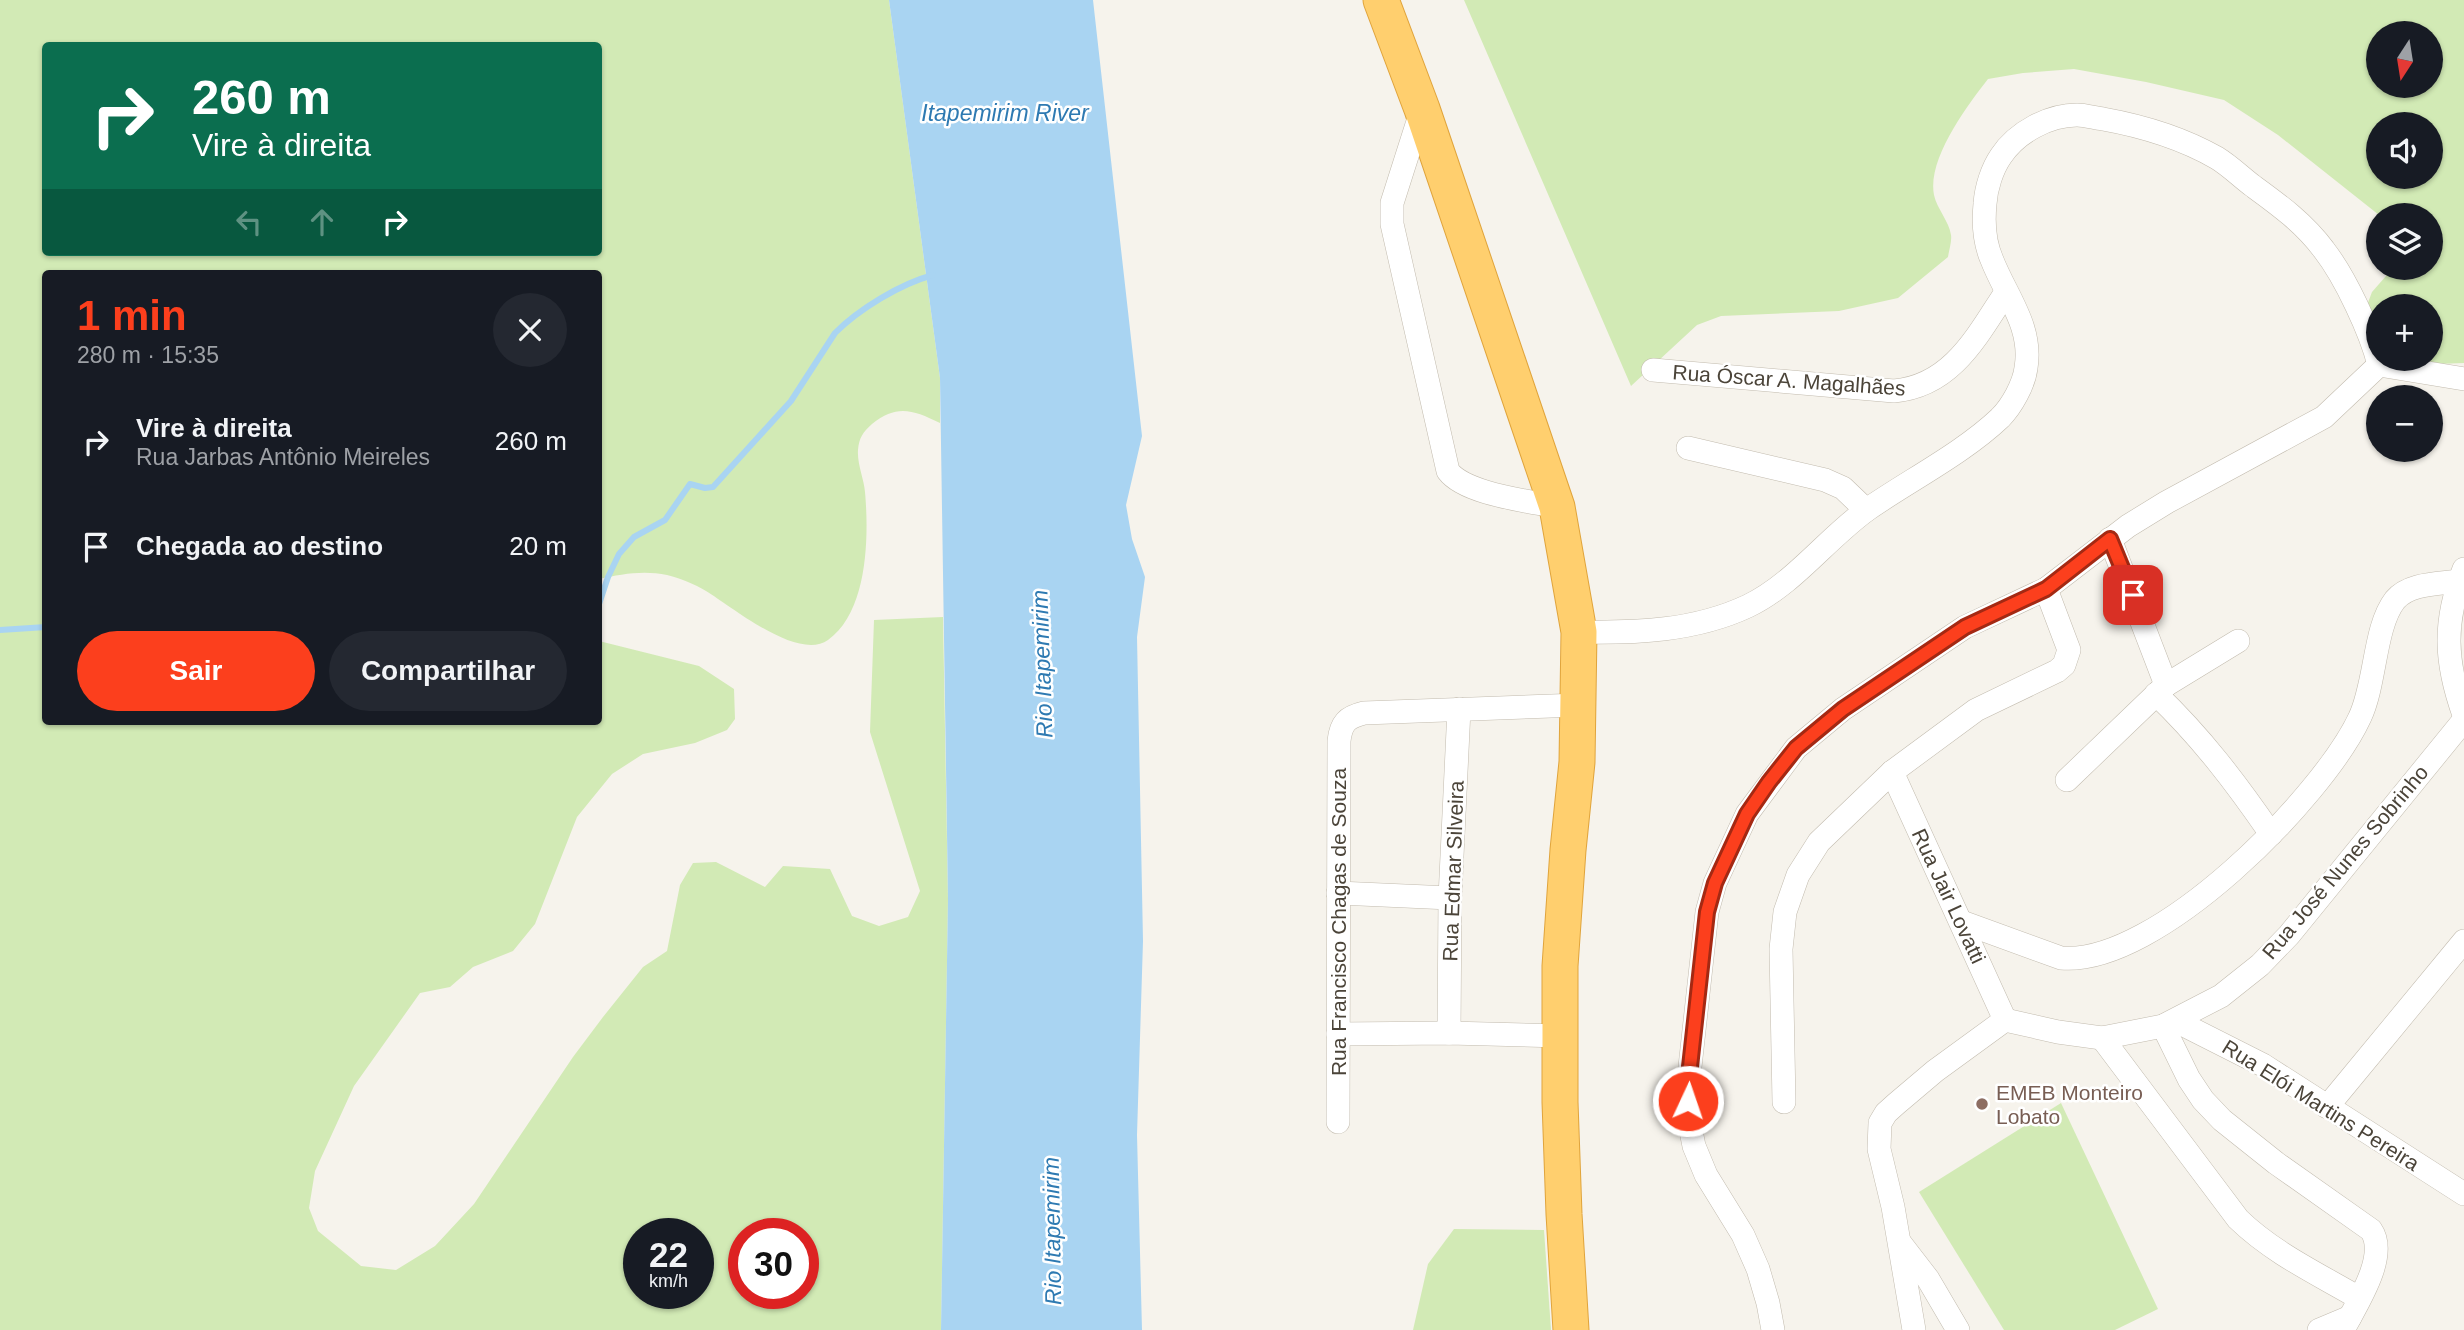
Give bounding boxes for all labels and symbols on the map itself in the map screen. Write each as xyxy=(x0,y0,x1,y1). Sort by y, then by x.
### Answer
north arrow xyxy=(2366,21,2443,98)
water label: Itapemirim River xyxy=(921,100,1090,126)
street label: Rua Óscar A. Magalhães xyxy=(1672,360,1906,400)
pin xyxy=(2103,565,2163,625)
water label: Rio Itapemirim xyxy=(1026,589,1058,739)
street label: Rua José Nunes Sobrinho xyxy=(2257,761,2433,963)
street label: Rua Francisco Chagas de Souza xyxy=(1327,768,1350,1076)
street label: Rua Edmar Silveira xyxy=(1438,780,1468,962)
street label: Rua Jair Lovatti xyxy=(1908,825,1990,967)
street label: Rua Elói Martins Pereira xyxy=(2218,1035,2424,1175)
position arrow xyxy=(1651,1064,1725,1138)
place label: EMEB Monteiro Lobato xyxy=(1996,1081,2143,1128)
marker: EMEB Monteiro Lobato xyxy=(1974,1096,1990,1112)
water label: Rio Itapemirim xyxy=(1038,1157,1066,1305)
speed limit sign: 30 xyxy=(728,1218,819,1309)

